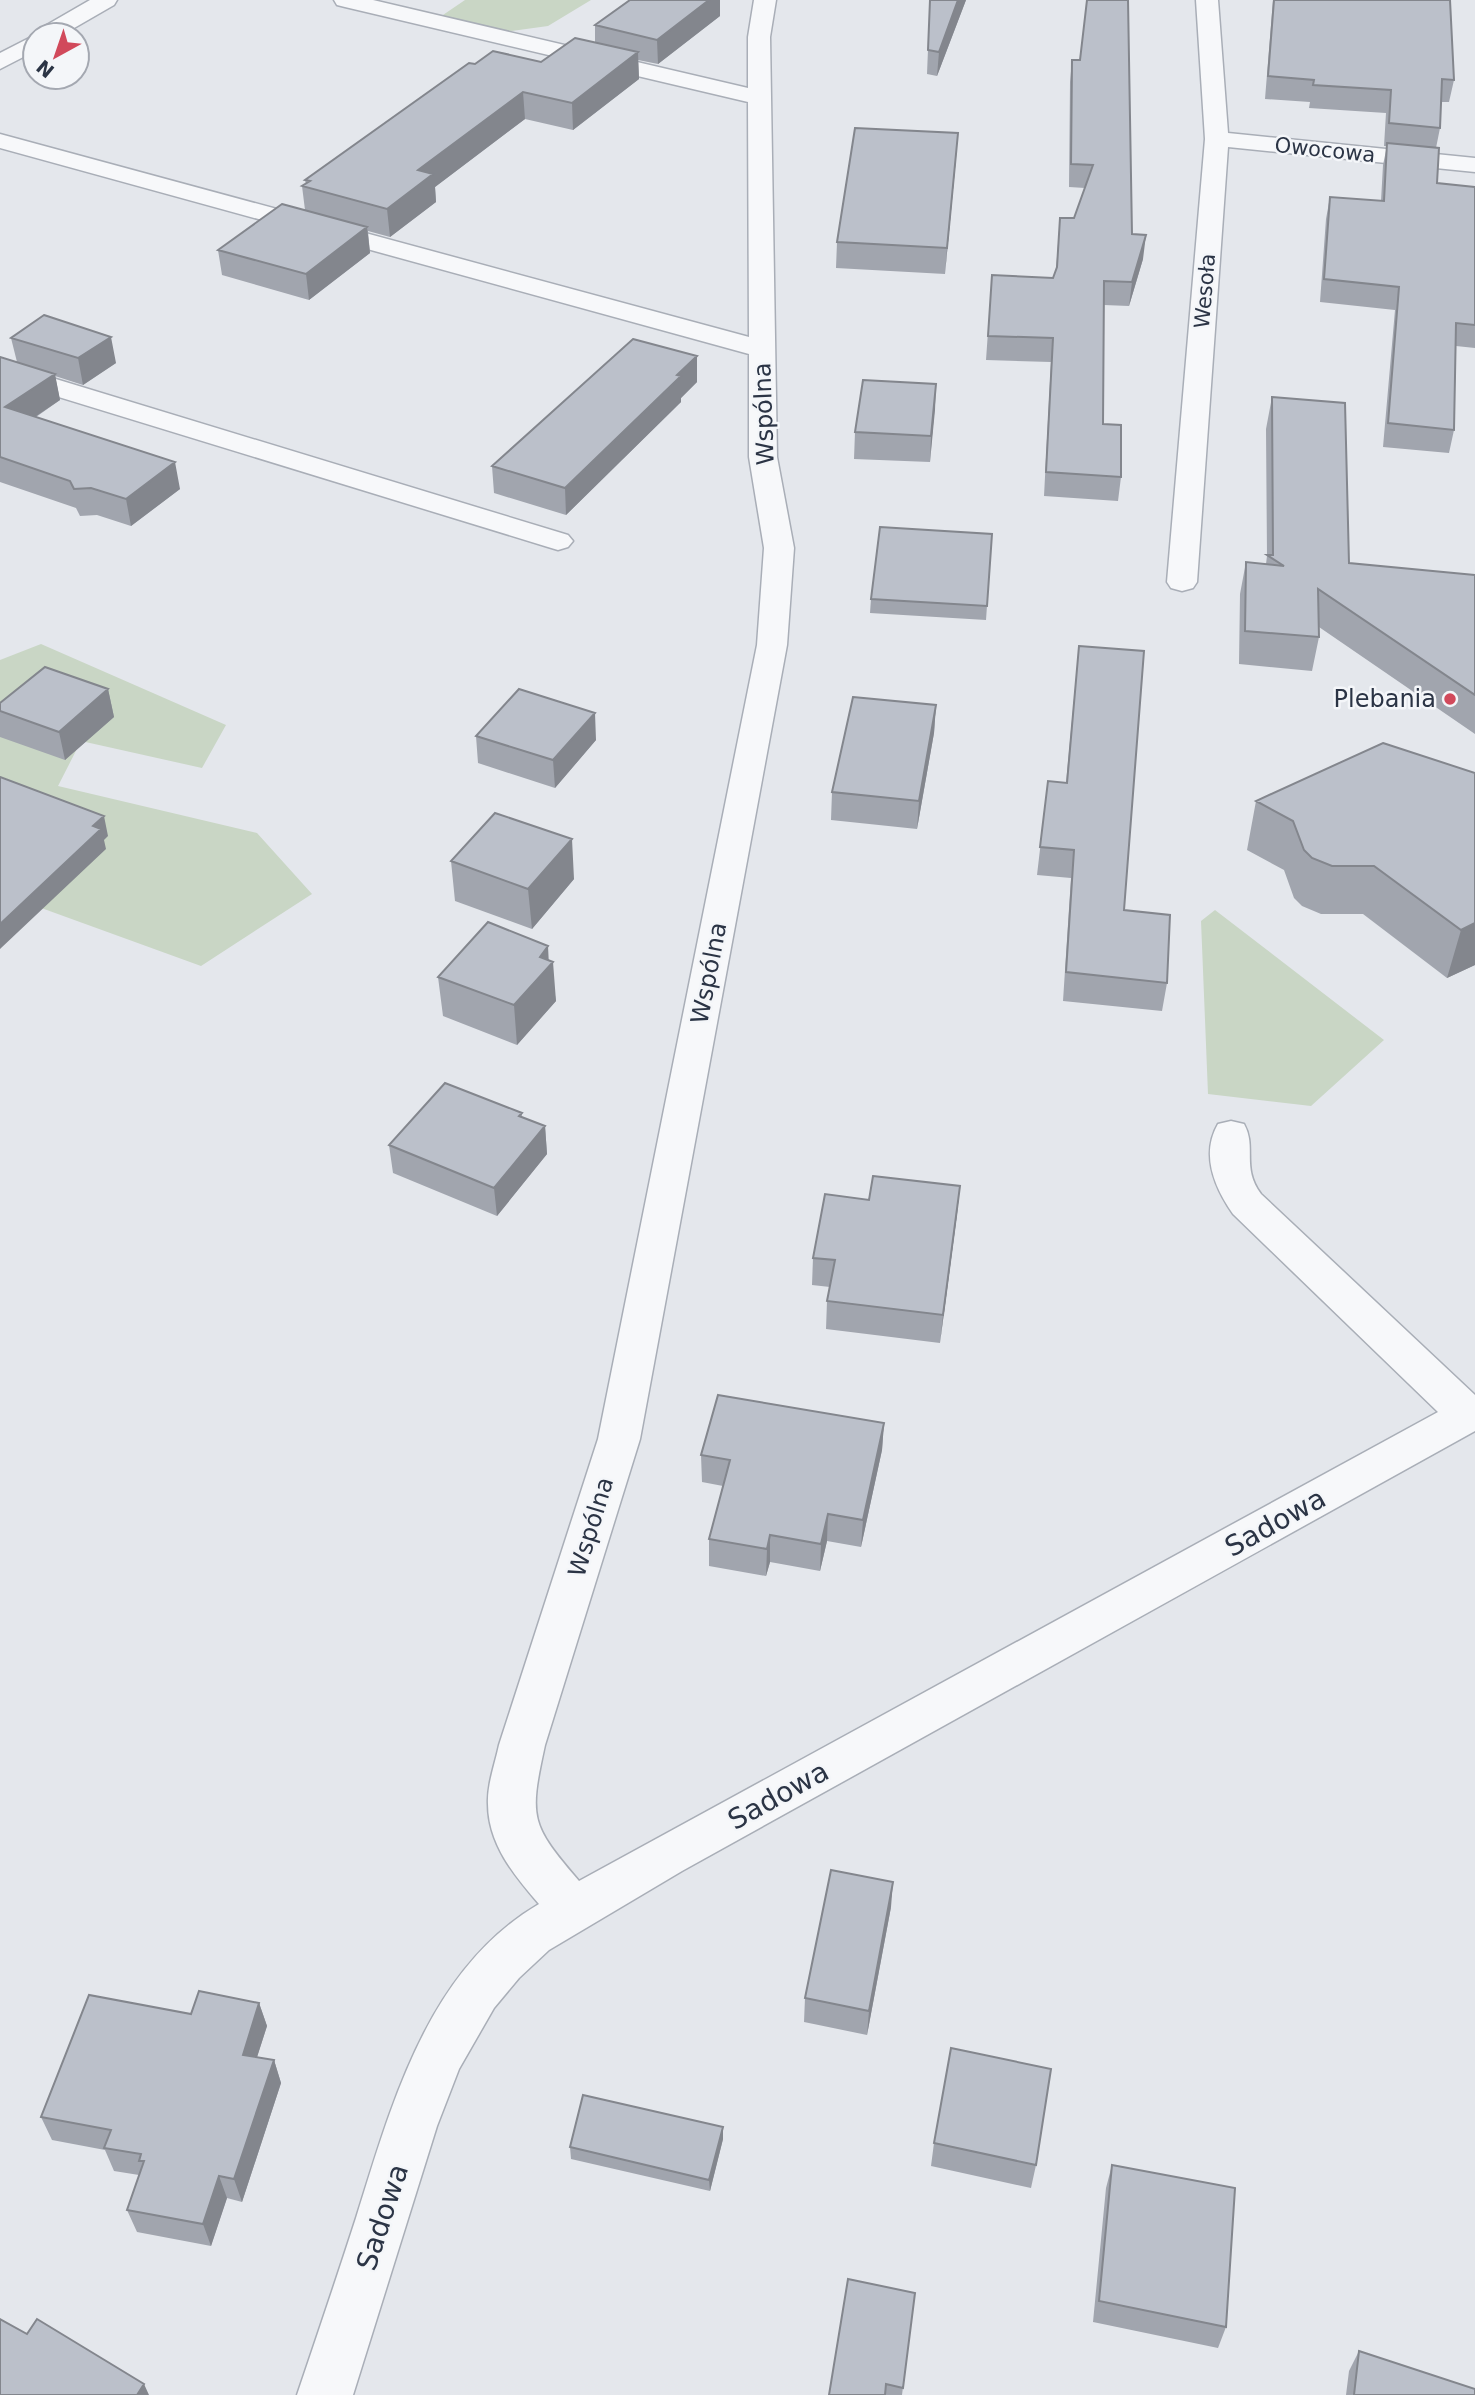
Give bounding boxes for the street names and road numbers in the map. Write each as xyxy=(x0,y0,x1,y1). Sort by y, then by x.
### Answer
street label: Owocowa xyxy=(1274,133,1376,167)
street label: Wesoła xyxy=(1190,253,1220,329)
street label: Wspólna xyxy=(748,362,780,466)
street label: Wspólna xyxy=(685,920,733,1026)
street label: Wspólna xyxy=(563,1474,619,1580)
street label: Sadowa xyxy=(1219,1481,1331,1564)
street label: Sadowa xyxy=(722,1754,834,1837)
street label: Sadowa xyxy=(350,2160,415,2275)

